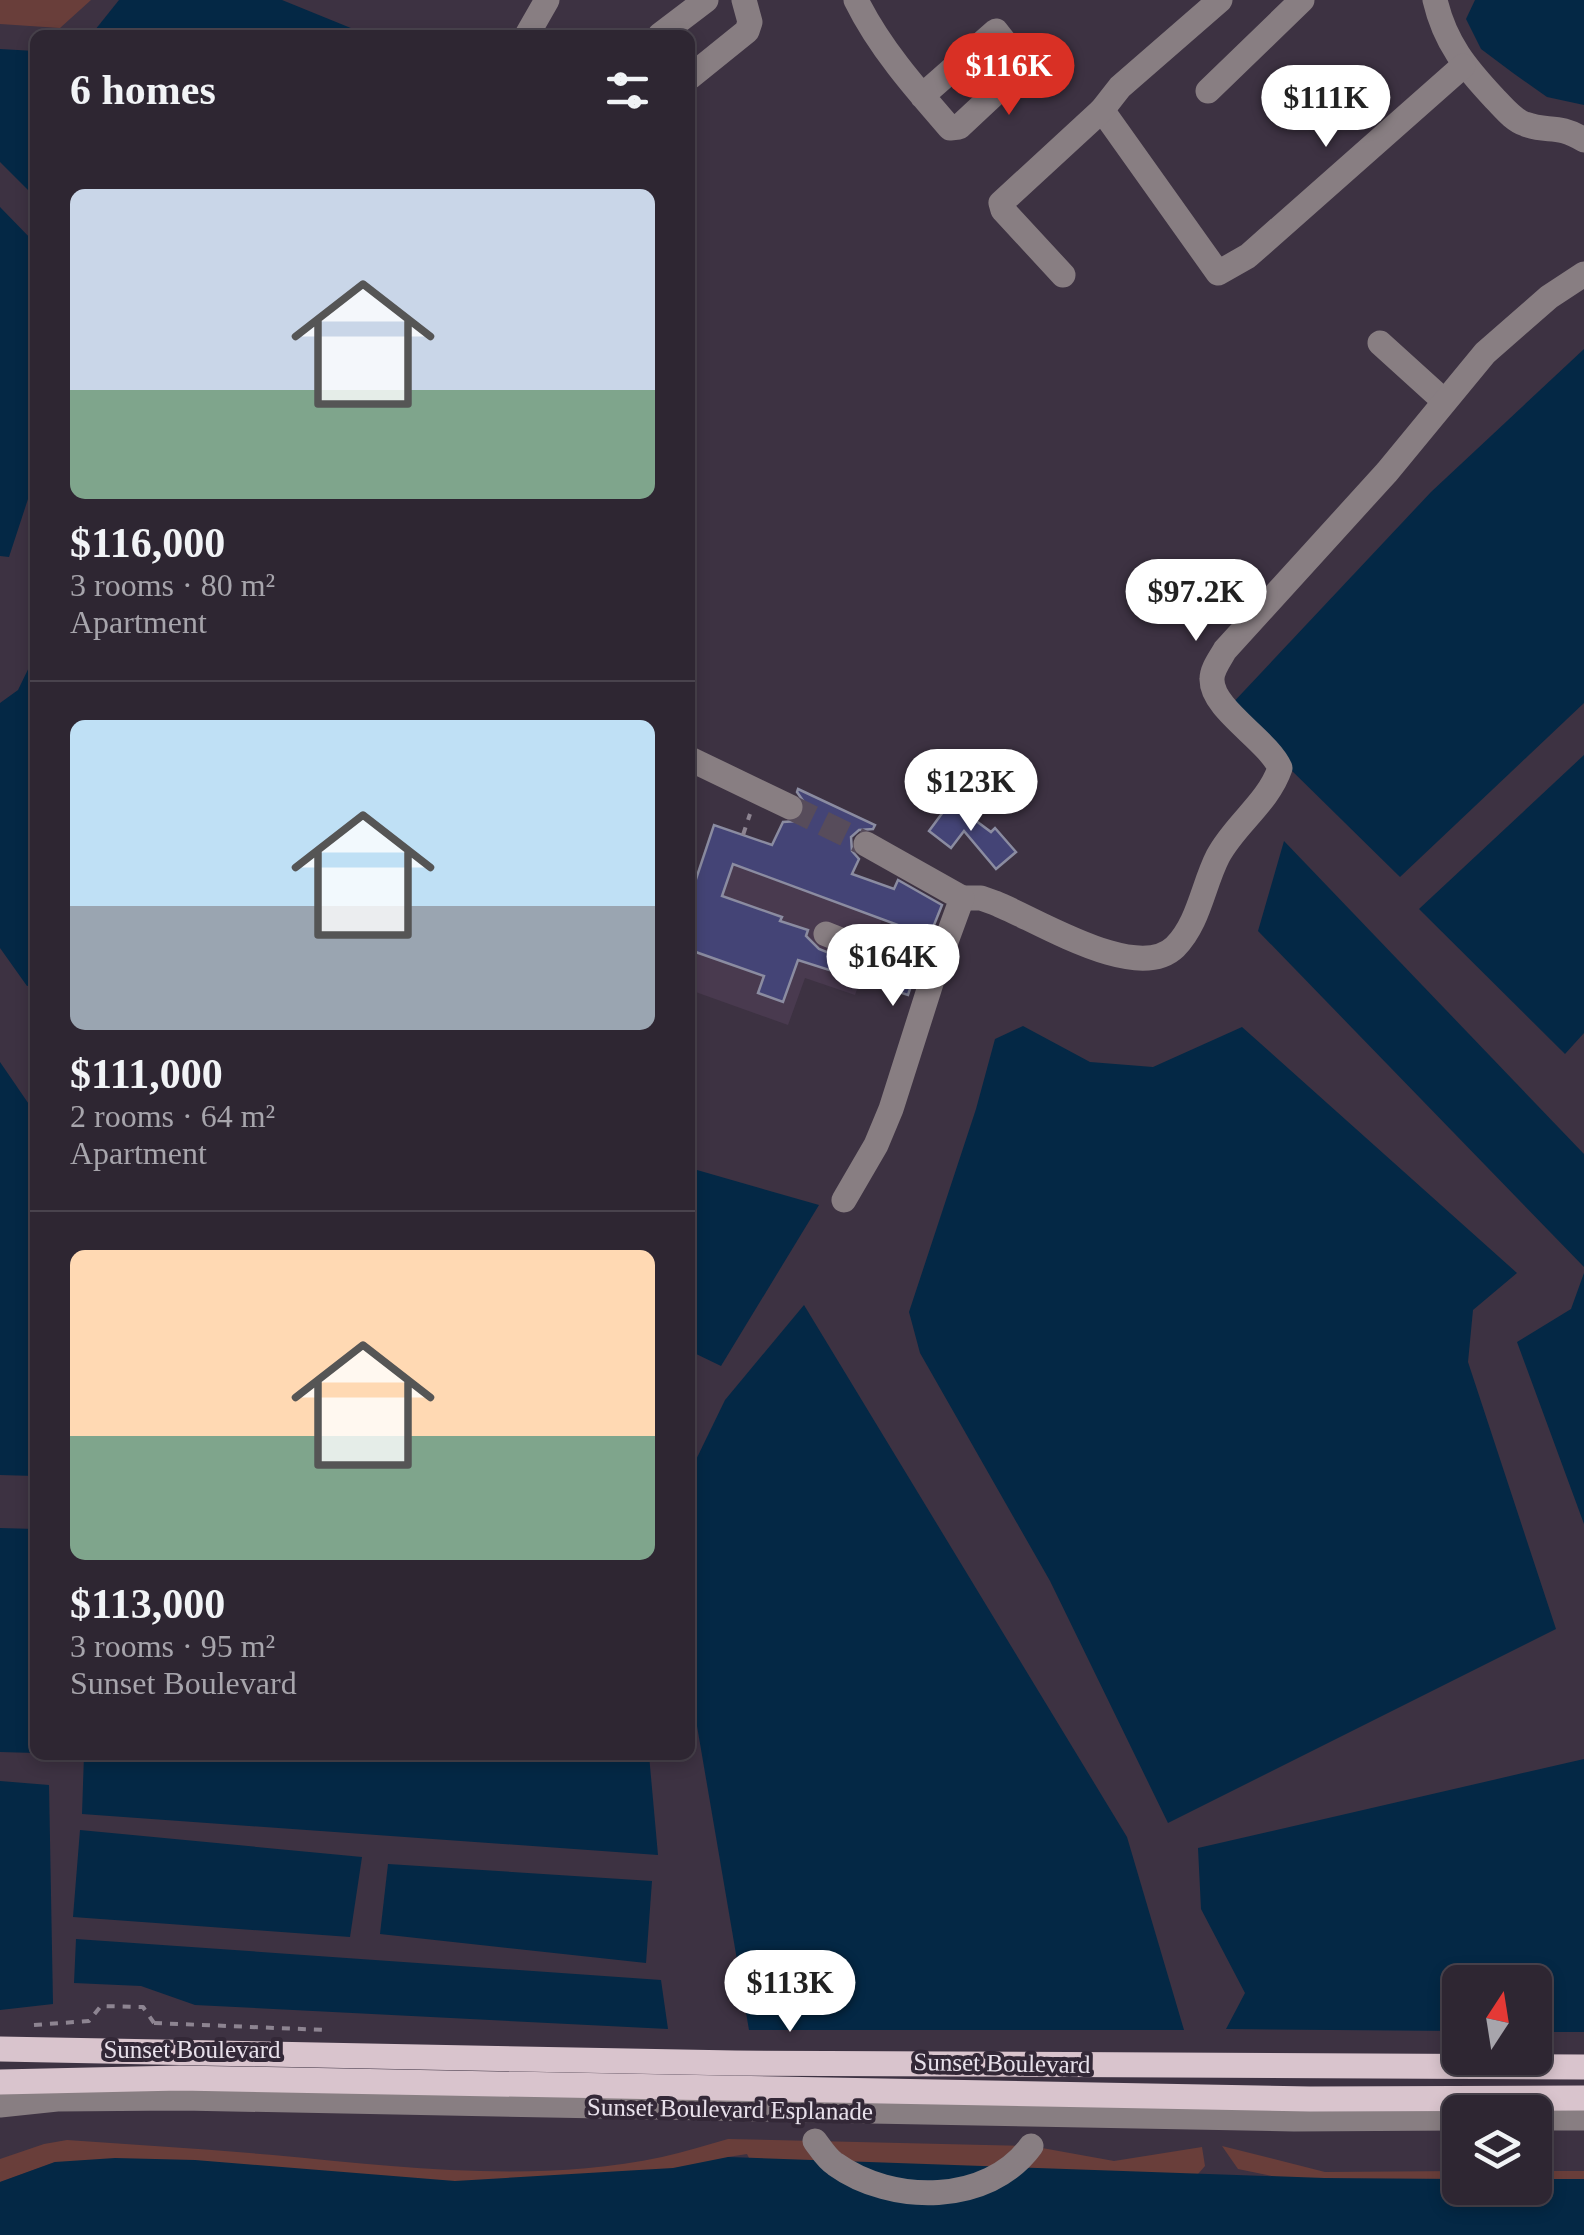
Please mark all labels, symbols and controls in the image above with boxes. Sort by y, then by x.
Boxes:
pin: $116K [939,33,1079,118]
text: $116K [965,47,1053,83]
icon: filters [600,63,655,118]
pin: $111K [1256,65,1396,150]
text: 6 homes [70,67,216,113]
text: $111K [1283,79,1369,115]
icon: home [273,254,453,434]
text: $116,000 [70,520,225,566]
pin: $97.2K [1115,559,1277,644]
text: 3 rooms · 80 m² [70,567,275,603]
text: $97.2K [1148,573,1244,609]
text: Apartment [70,604,207,640]
pin: $123K [901,749,1041,834]
text: $123K [927,763,1015,799]
icon: home [273,785,453,965]
pin: $164K [823,924,963,1009]
text: $164K [849,938,937,974]
text: $111,000 [70,1051,223,1097]
text: 2 rooms · 64 m² [70,1098,275,1134]
text: Apartment [70,1135,207,1171]
icon: home [273,1315,453,1495]
text: $113,000 [70,1581,225,1627]
text: 3 rooms · 95 m² [70,1628,275,1664]
text: Sunset Boulevard [70,1665,297,1701]
pin: $113K [720,1950,860,2035]
text: $113K [746,1964,834,2000]
north arrow [1442,1965,1552,2075]
map controls [1442,1965,1552,2205]
street label: Sunset Boulevard [103,2036,281,2063]
street label: Sunset Boulevard [913,2048,1091,2078]
street label: Sunset Boulevard Esplanade [587,2093,873,2125]
button: layers [1442,2095,1552,2205]

